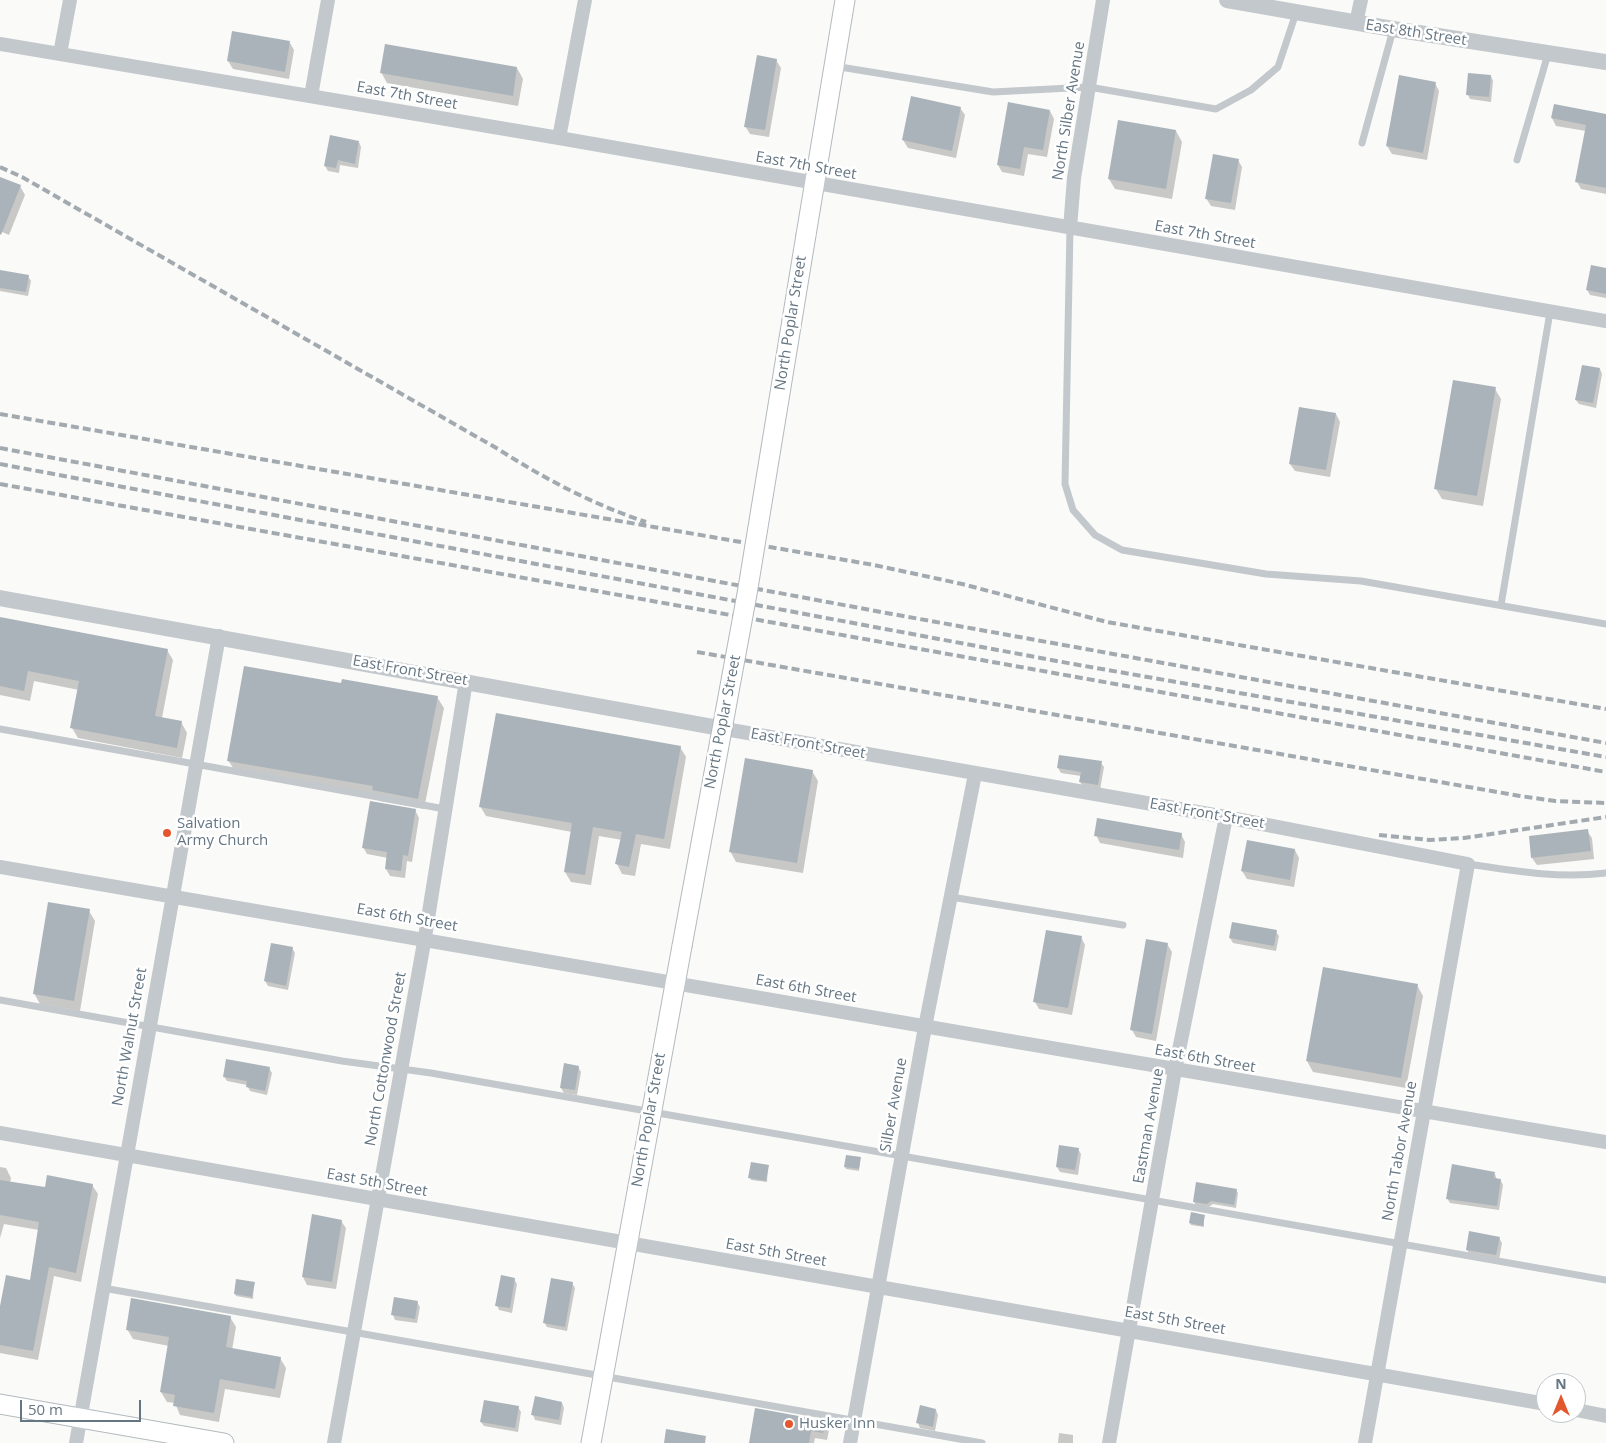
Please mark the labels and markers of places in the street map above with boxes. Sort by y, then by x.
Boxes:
place label: Salvation Army Church [177,815,268,850]
marker: Salvation Army Church [161,827,173,839]
place label: Husker Inn [799,1415,875,1433]
marker: Husker Inn [783,1418,795,1430]

